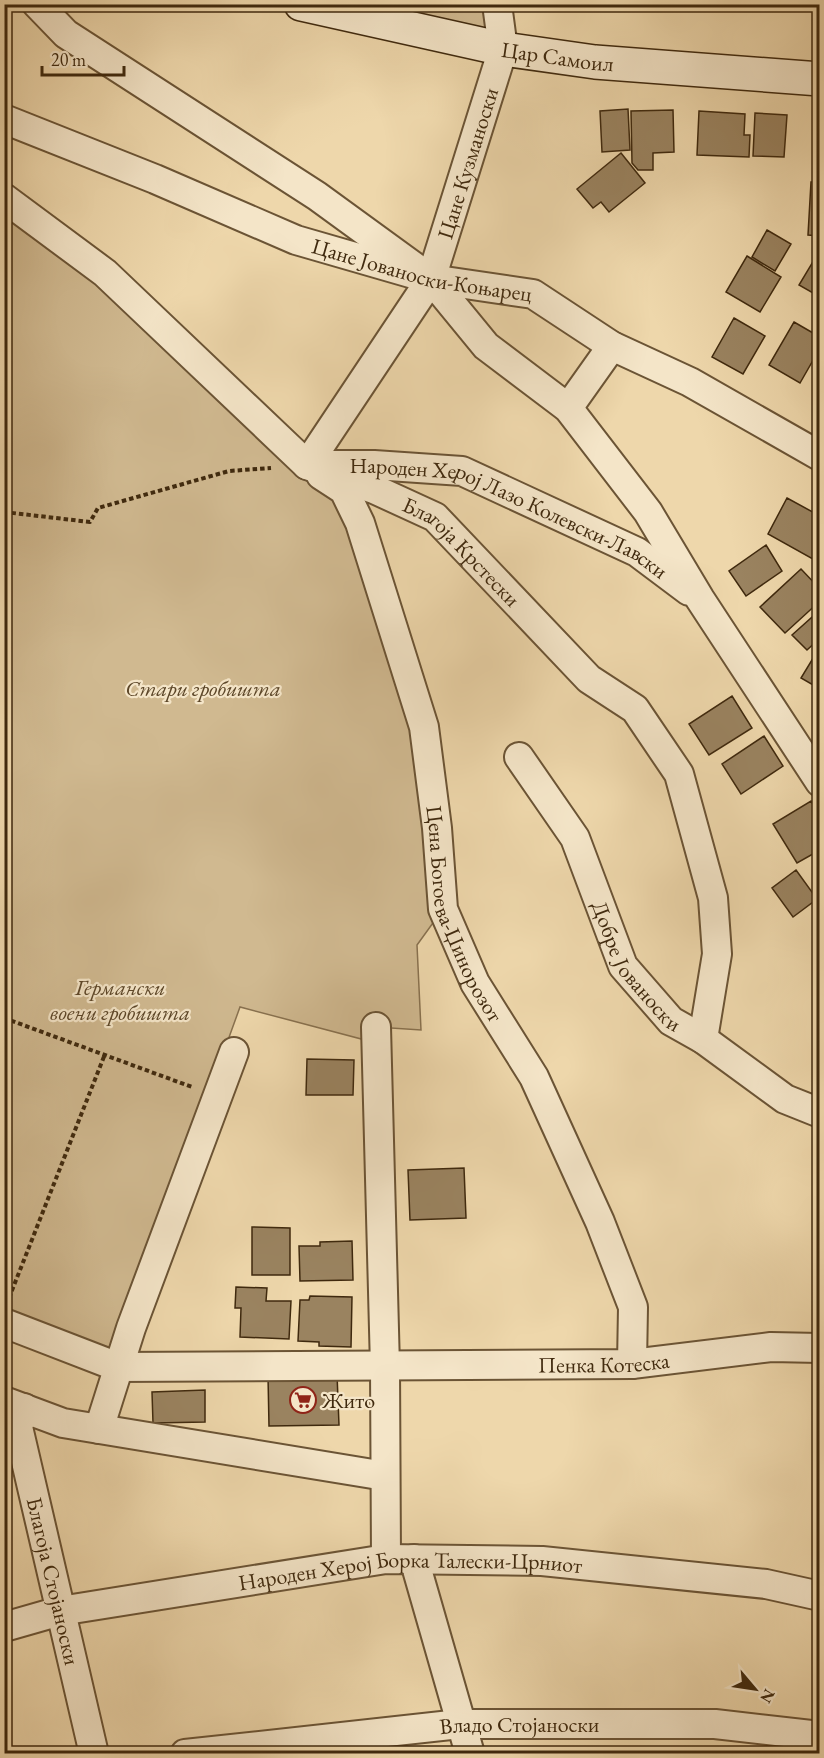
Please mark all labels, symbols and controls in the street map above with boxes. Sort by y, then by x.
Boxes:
street label: Цар Самоил [499,35,615,78]
scale bar [42,39,124,77]
text: 20 m [51,48,86,71]
street label: Цане Кузманоски [430,83,505,243]
street label: Цане Јованоски-Коњарец [309,231,534,309]
street label: Народен Херој Лазо Колевски-Лавски [350,451,674,585]
street label: Благоја Крстески [398,490,527,613]
park label: Стари гробишта [125,674,281,703]
street label: Цена Богоева-Џинорозот [419,804,510,1027]
street label: Добре Јованоски [585,897,686,1039]
park label: Германски воени гробишта [50,973,190,1027]
street label: Пенка Котеска [538,1346,671,1380]
supermarket icon: Жито [288,1385,318,1415]
place label: Жито [321,1386,375,1415]
street label: Благоја Стојаноски [20,1494,87,1668]
street label: Народен Херој Борка Талески-Црниот [236,1545,584,1597]
north arrow [725,1659,785,1719]
text: N [755,1685,780,1707]
street label: Владо Стојаноски [438,1710,600,1741]

